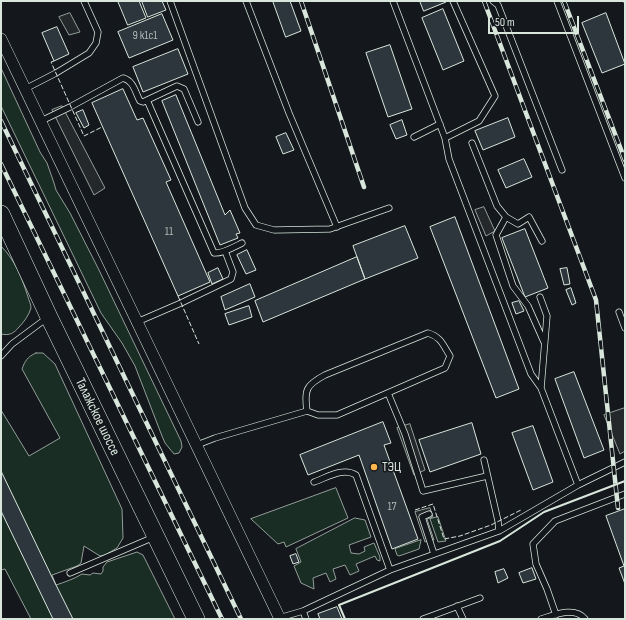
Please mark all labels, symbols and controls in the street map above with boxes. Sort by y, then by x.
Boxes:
scale bar [490,8,581,34]
text: 50 m [495,15,515,30]
house number: 9 к1с1 [133,29,157,43]
house number: 11 [165,225,173,239]
street label: Талажское шоссе [71,376,123,458]
place label: ТЭЦ [382,459,401,475]
marker: ТЭЦ [369,462,379,472]
house number: 17 [388,500,396,514]

